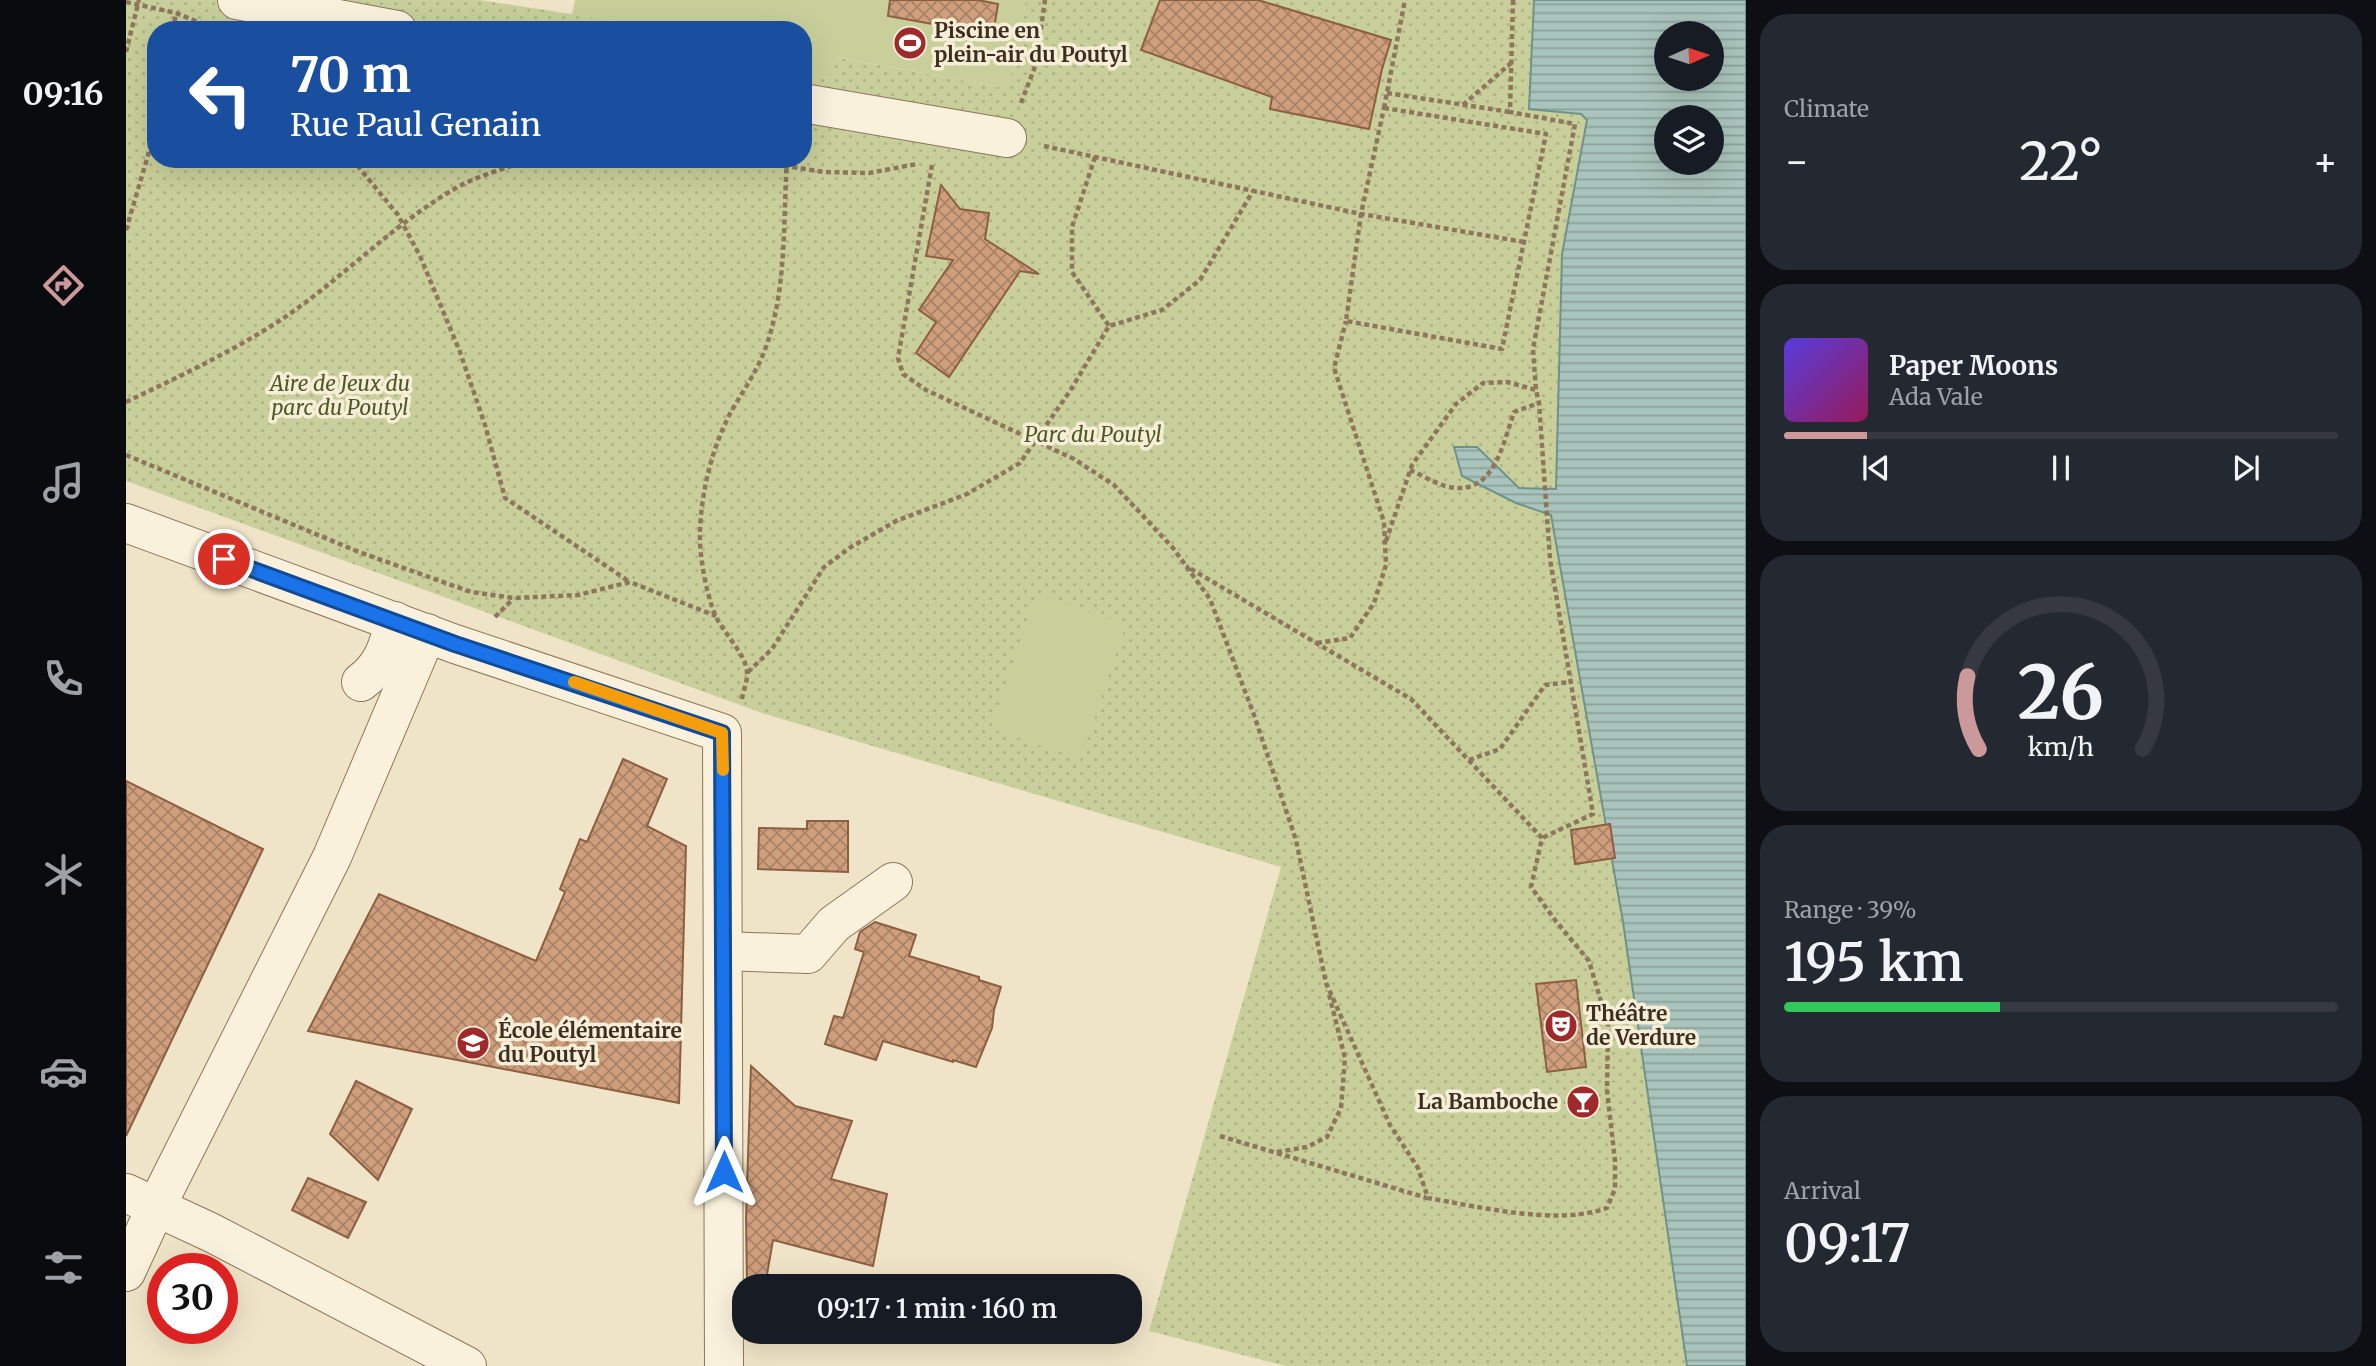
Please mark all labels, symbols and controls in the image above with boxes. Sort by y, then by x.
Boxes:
place label: Piscine en plein-air du Poutyl [934,17,1128,68]
north arrow [1654,21,1724,91]
map controls [1654,21,1724,175]
sports icon: Piscine en plein-air du Poutyl [891,24,929,62]
text: 70 m [290,44,411,105]
icon: left [175,49,266,140]
text: 09:16 [23,74,103,114]
text: Climate [1784,94,1869,123]
text: Rue Paul Genain [290,105,541,145]
button: layers [1654,105,1724,175]
text: 22° [2019,129,2103,194]
text: − [1784,138,1809,185]
text: + [2313,138,2338,185]
icon: directions [39,261,88,310]
text: Paper Moons [1889,349,2058,382]
park label: Aire de Jeux du parc du Poutyl [268,370,410,421]
text: Ada Vale [1889,382,1983,411]
park label: Parc du Poutyl [1024,421,1162,448]
icon: previous [1857,449,1895,487]
icon: pause [2042,449,2080,487]
icon: next [2227,449,2265,487]
icon: music [39,458,88,507]
pin [194,529,254,589]
icon: arrive [205,540,243,578]
text: 26 [2018,647,2104,739]
icon: phone [39,654,88,703]
text: km/h [2028,731,2094,763]
icon: climate [39,850,88,899]
text: Range · 39% [1784,895,1917,924]
text: 195 km [1784,930,1964,995]
place label: Théâtre de Verdure [1586,1000,1696,1051]
theatre icon: Théâtre de Verdure [1542,1007,1580,1045]
place label: École élémentaire du Poutyl [498,1016,682,1068]
school or university icon: École élémentaire du Poutyl [454,1024,492,1062]
icon: car [39,1047,88,1096]
bar icon: La Bamboche [1564,1083,1602,1121]
place label: La Bamboche [1417,1088,1558,1115]
position arrow [687,1135,761,1209]
text: Arrival [1784,1176,1861,1205]
text: 09:17 [1784,1211,1911,1276]
icon: filters [39,1243,88,1292]
speed limit sign: 30 [147,1253,238,1344]
text: 09:17 · 1 min · 160 m [817,1292,1057,1325]

